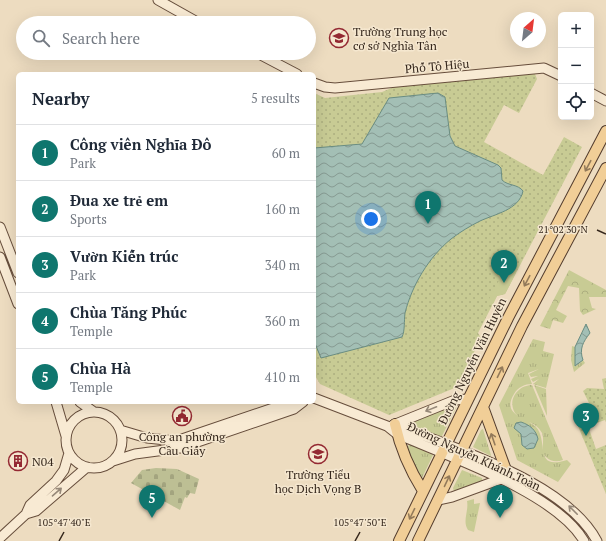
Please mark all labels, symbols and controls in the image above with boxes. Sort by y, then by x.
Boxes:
north arrow [510,12,546,48]
map controls [558,12,594,120]
button: + [558,12,594,48]
search box [16,16,316,60]
place label: Trường Trung học cơ sở Nghĩa Tân [353,24,448,53]
icon: search [30,27,52,49]
school or university icon: Trường Trung học cơ sở Nghĩa Tân [328,27,350,49]
text: Search here [62,28,140,48]
button: − [558,48,594,84]
street label: Phố Tô Hiệu [404,56,470,76]
button: locate [558,84,594,120]
text: Nearby [32,87,90,110]
text: 5 results [251,89,300,107]
text: Công viên Nghĩa Đô [70,134,211,154]
text: 1 [41,144,49,162]
text: 60 m [272,144,300,162]
text: Park [70,154,96,172]
one-way arrow [584,159,591,171]
text: Đua xe trẻ em [70,190,168,210]
pin: 1 [415,191,441,224]
text: 2 [41,200,49,218]
text: 160 m [265,200,300,218]
your location [361,209,381,229]
text: Sports [70,210,107,228]
text: 21°02'30"N [538,223,588,236]
text: Vườn Kiến trúc [70,246,178,266]
pin: 2 [491,250,517,283]
text: 3 [41,256,49,274]
text: 340 m [265,256,300,274]
text: Park [70,266,96,284]
one-way arrow [523,275,531,287]
street label: Đường Nguyễn Văn Huyên [435,295,509,427]
text: Chùa Tăng Phúc [70,302,187,322]
text: 4 [41,312,49,330]
text: 360 m [265,312,300,330]
text: Temple [70,322,113,340]
text: Chùa Hà [70,358,131,378]
one-way arrow [497,366,504,378]
text: 5 [41,368,49,386]
text: 410 m [265,368,300,386]
text: Temple [70,378,113,396]
pin: 3 [573,403,599,436]
public building icon: Công an phường Cầu Giấy [171,405,193,427]
one-way arrow [426,406,438,414]
street label: Đường Nguyễn Khánh Toàn [405,418,543,494]
place label: Công an phường Cầu Giấy [139,429,226,458]
one-way arrow [489,433,497,445]
school or university icon: Trường Tiểu học Dịch Vọng B [307,443,329,465]
building icon: N04 [7,450,29,472]
place label: N04 [32,454,54,469]
place label: Trường Tiểu học Dịch Vọng B [275,467,361,496]
one-way arrow [444,475,451,487]
pin: 5 [139,485,165,518]
pin: 4 [487,485,513,518]
one-way arrow [52,487,62,497]
one-way arrow [568,505,578,515]
one-way arrow [408,507,415,519]
text: 105°47'40"E [37,516,91,529]
text: 105°47'50"E [333,516,387,529]

